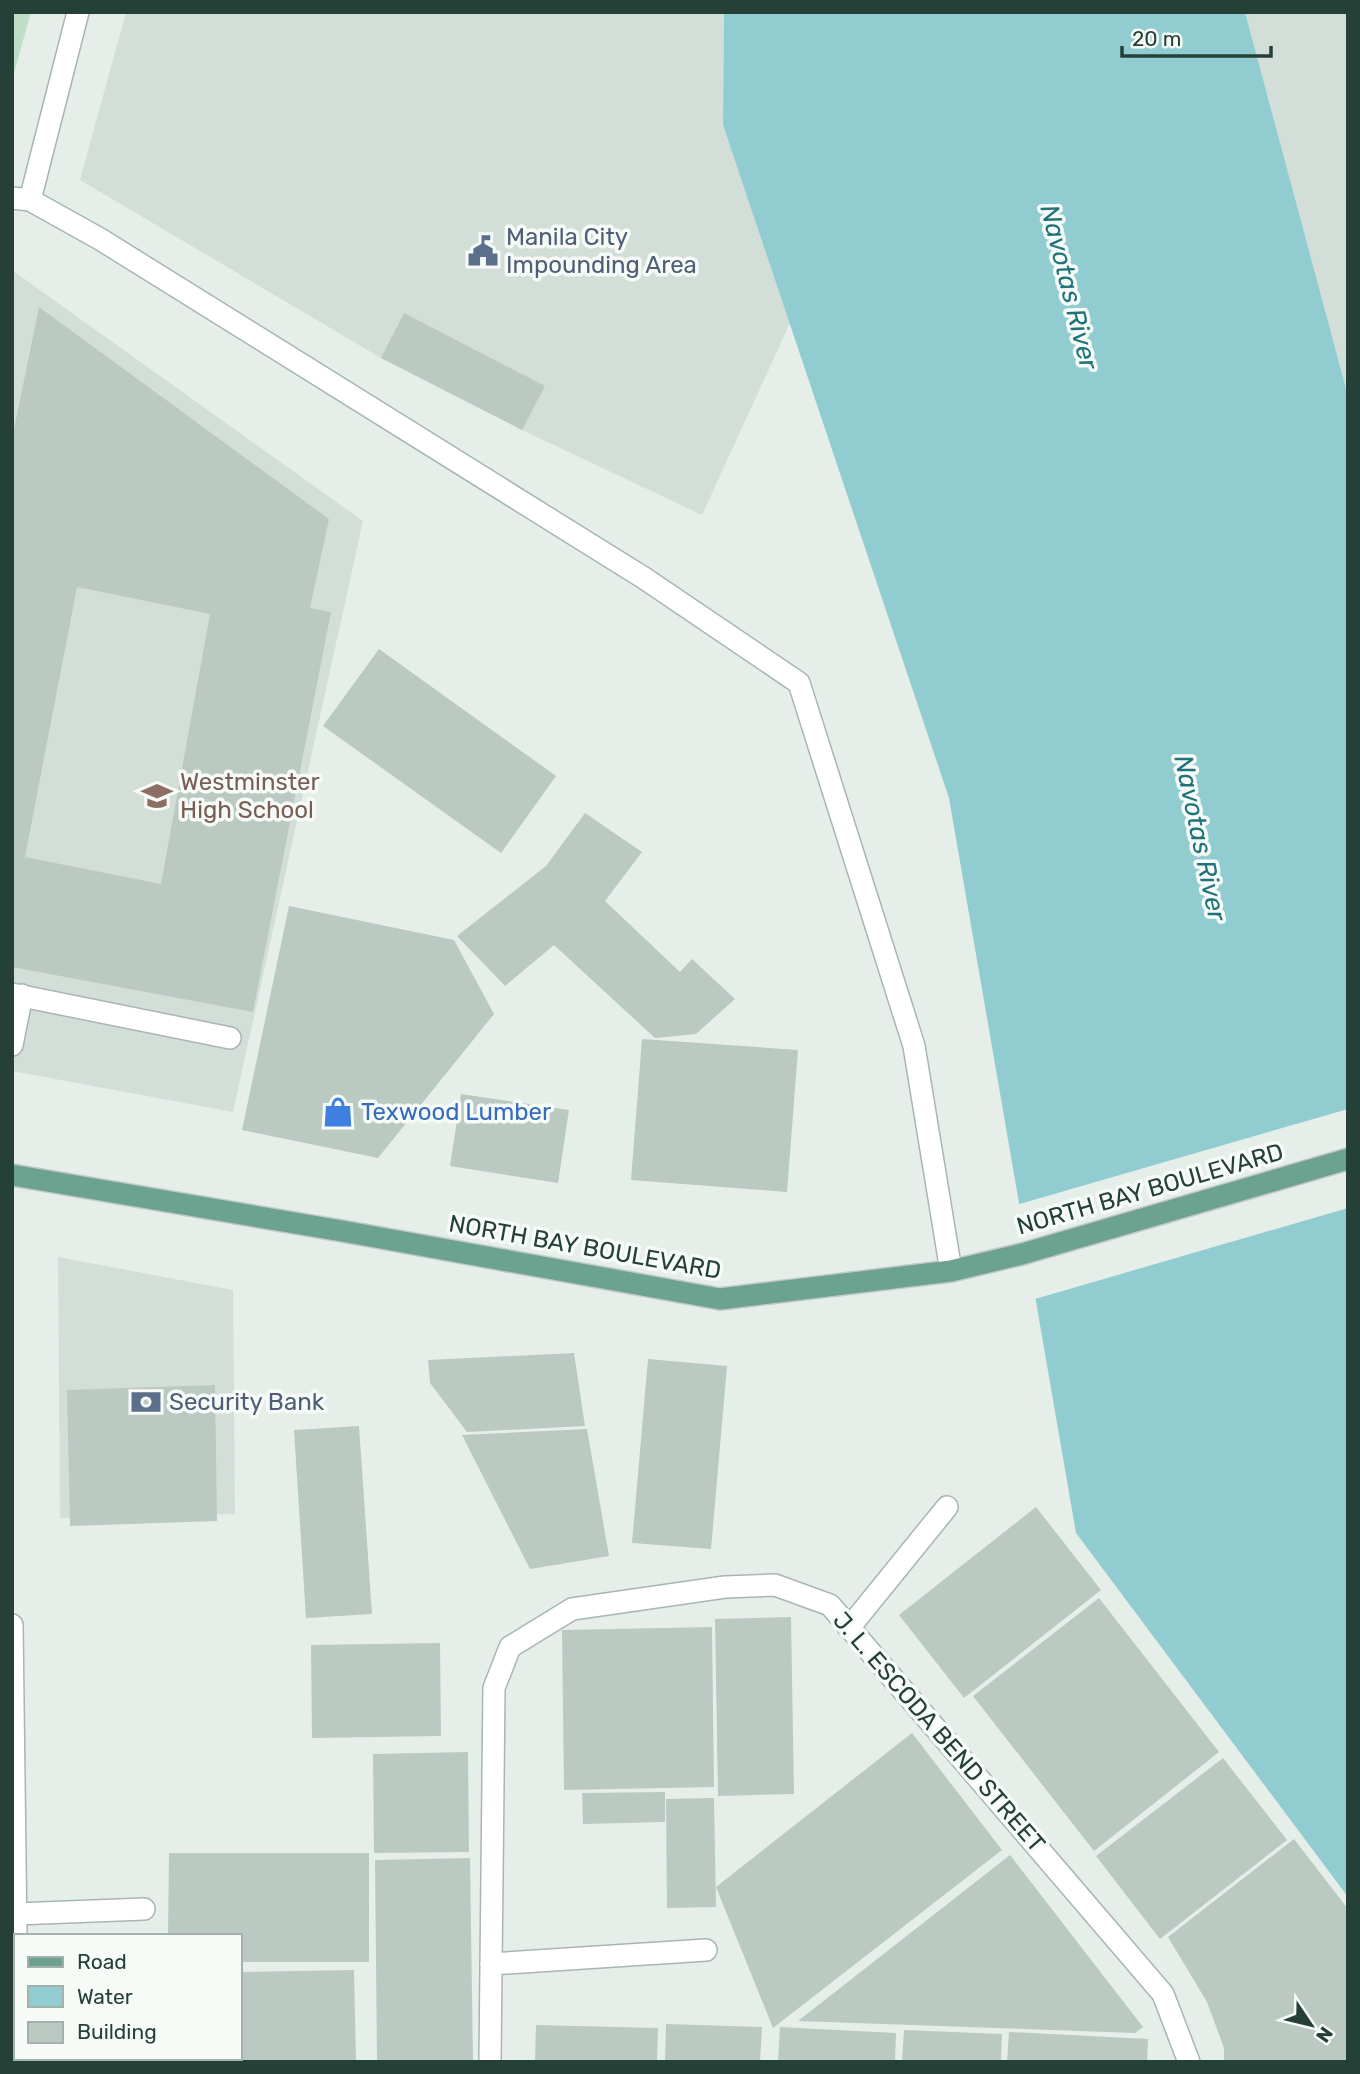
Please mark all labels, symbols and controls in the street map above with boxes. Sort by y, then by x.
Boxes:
scale bar [1122,14,1271,58]
text: 20 m [1132,26,1181,51]
water label: Navotas River [1034,201,1105,374]
place label: Manila City Impounding Area [506,223,697,279]
public building icon: Manila City Impounding Area [466,234,500,268]
water label: Navotas River [1167,752,1233,925]
place label: Westminster High School [180,768,320,824]
school or university icon: Westminster High School [140,779,174,813]
shop icon: Texwood Lumber [321,1095,355,1129]
place label: Texwood Lumber [361,1098,551,1126]
street label: NORTH BAY BOULEVARD [1013,1137,1287,1241]
street label: NORTH BAY BOULEVARD [447,1209,723,1285]
bank icon: Security Bank [129,1385,163,1419]
place label: Security Bank [169,1388,325,1416]
street label: J. L. ESCODA BEND STREET [827,1606,1051,1858]
legend [14,1934,242,2060]
text: Road [77,1949,127,1974]
text: Water [77,1984,133,2009]
north arrow [1276,1990,1346,2060]
text: Building [77,2019,157,2044]
text: N [1311,2022,1338,2047]

